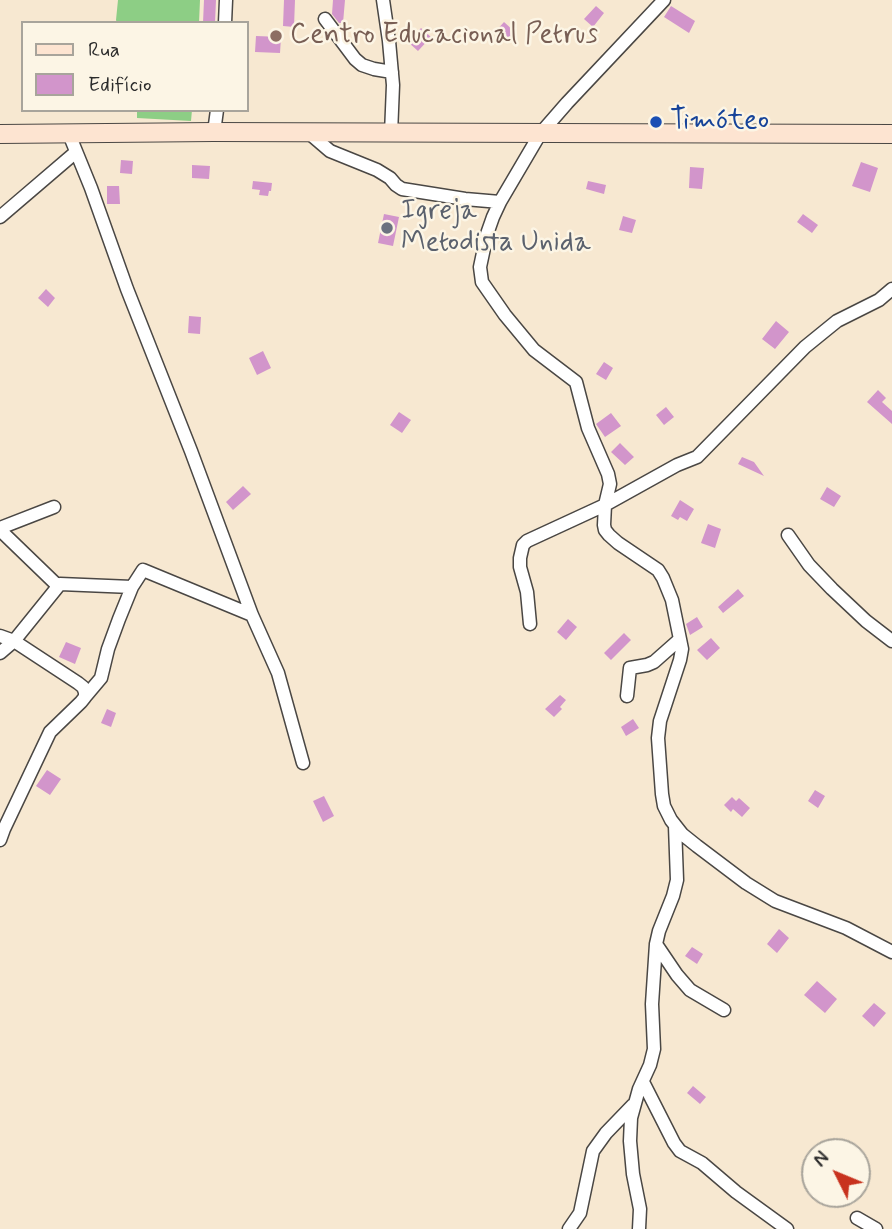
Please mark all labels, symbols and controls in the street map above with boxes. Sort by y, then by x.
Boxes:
place label: Centro Educacional Petrus [290,19,598,53]
legend [21,21,248,112]
marker: Centro Educacional Petrus [268,28,284,44]
text: Rua [88,36,120,64]
text: Edifício [88,71,152,99]
place label: Timóteo [670,105,769,139]
marker: Timóteo [648,114,664,130]
place label: Igreja Metodista Unida [401,195,591,261]
marker: Igreja Metodista Unida [379,220,395,236]
north arrow [801,1138,871,1208]
text: N [808,1147,835,1173]

